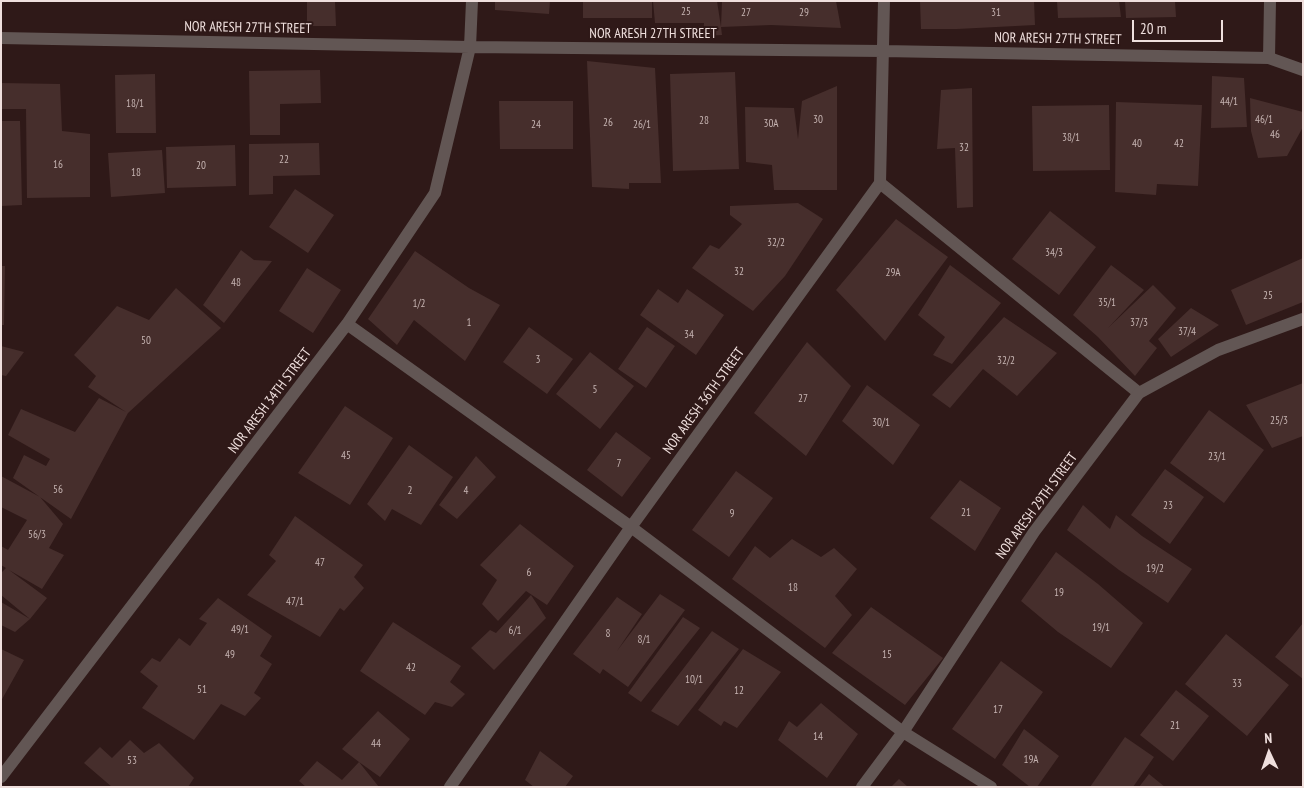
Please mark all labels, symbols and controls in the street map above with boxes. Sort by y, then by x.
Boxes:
house number: 25 [681,5,691,19]
house number: 27 [741,6,751,20]
house number: 29 [799,6,809,20]
house number: 31 [991,6,1001,20]
scale bar [1134,10,1225,42]
street label: NOR ARESH 27TH STREET [184,18,312,38]
text: 20 m [1140,19,1166,38]
street label: NOR ARESH 27TH STREET [589,26,717,42]
street label: NOR ARESH 27TH STREET [994,29,1122,49]
house number: 44/1 [1220,95,1238,109]
house number: 18/1 [126,97,144,111]
house number: 30 [813,113,823,127]
house number: 46/1 [1255,113,1273,127]
house number: 28 [699,114,709,128]
house number: 26 [603,116,613,130]
house number: 30A [763,117,779,131]
house number: 24 [531,118,541,132]
house number: 26/1 [633,118,651,132]
house number: 46 [1270,128,1280,142]
house number: 38/1 [1062,131,1080,145]
house number: 40 [1132,137,1142,151]
house number: 42 [1174,137,1184,151]
house number: 32 [959,141,969,155]
house number: 22 [279,153,289,167]
house number: 16 [53,158,63,172]
house number: 20 [196,159,206,173]
house number: 18 [131,166,141,180]
house number: 32/2 [767,236,785,250]
house number: 34/3 [1045,246,1063,260]
house number: 32 [734,265,744,279]
house number: 29A [885,266,901,280]
house number: 48 [231,276,241,290]
house number: 25 [1263,289,1273,303]
house number: 35/1 [1098,296,1116,310]
house number: 1/2 [412,297,426,311]
house number: 1 [467,316,471,330]
house number: 37/3 [1130,316,1148,330]
house number: 37/4 [1178,325,1196,339]
house number: 34 [684,328,694,342]
house number: 50 [141,334,151,348]
street label: NOR ARESH 34TH STREET [225,345,315,457]
street label: NOR ARESH 36TH STREET [660,345,748,457]
house number: 3 [536,353,540,367]
house number: 32/2 [997,354,1015,368]
house number: 5 [593,383,597,397]
house number: 27 [798,392,808,406]
house number: 25/3 [1270,414,1288,428]
house number: 30/1 [872,416,890,430]
house number: 45 [341,449,351,463]
street label: NOR ARESH 29TH STREET [993,450,1081,562]
house number: 23/1 [1208,450,1226,464]
house number: 7 [617,457,621,471]
house number: 56 [53,483,63,497]
house number: 2 [408,484,412,498]
house number: 4 [464,484,468,498]
house number: 23 [1163,499,1173,513]
house number: 21 [961,506,971,520]
house number: 9 [730,507,734,521]
house number: 56/3 [28,528,46,542]
house number: 47 [315,556,325,570]
house number: 19/2 [1146,562,1164,576]
house number: 6 [527,566,531,580]
house number: 18 [788,581,798,595]
house number: 19 [1054,586,1064,600]
house number: 47/1 [286,595,304,609]
house number: 19/1 [1092,621,1110,635]
house number: 49/1 [231,623,249,637]
house number: 6/1 [508,624,522,638]
house number: 8 [606,627,610,641]
house number: 8/1 [637,633,651,647]
house number: 49 [225,648,235,662]
house number: 15 [882,648,892,662]
house number: 42 [406,661,416,675]
house number: 10/1 [685,673,703,687]
house number: 33 [1232,677,1242,691]
house number: 51 [197,683,207,697]
house number: 12 [734,684,744,698]
house number: 17 [993,703,1003,717]
house number: 21 [1170,719,1180,733]
north arrow [1244,728,1294,778]
text: N [1264,729,1272,747]
house number: 14 [813,730,823,744]
house number: 44 [371,737,381,751]
house number: 19A [1023,753,1039,767]
house number: 53 [127,754,137,768]

